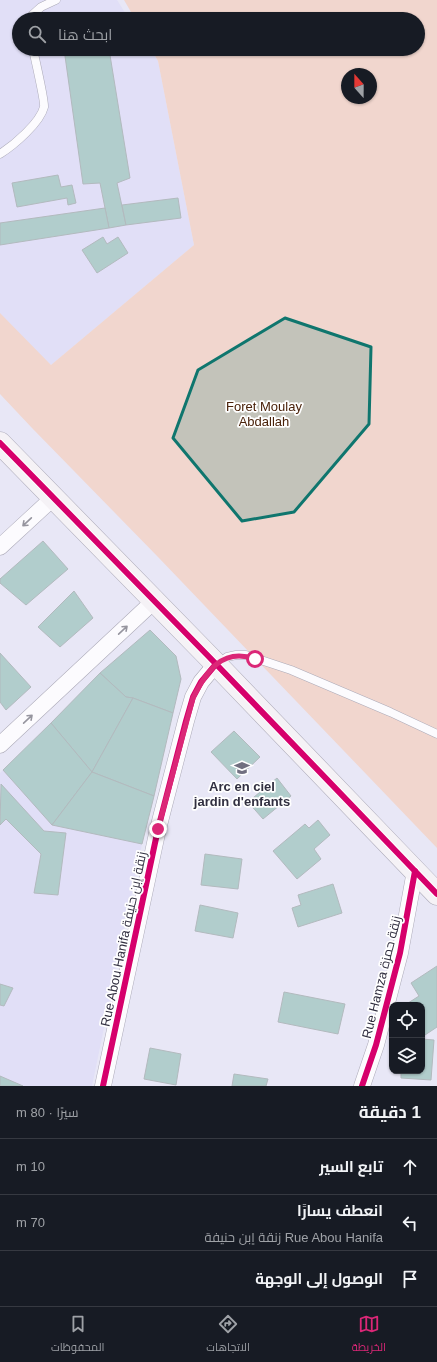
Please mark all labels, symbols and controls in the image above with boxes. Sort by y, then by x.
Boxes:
search box [12,12,425,56]
icon: search [26,23,48,45]
text: ابحث هنا [58,26,112,43]
north arrow [341,68,377,104]
park label: Foret Moulay Abdallah [226,399,302,429]
one-way arrow [22,518,32,527]
one-way arrow [118,625,129,634]
route start [246,650,264,668]
one-way arrow [23,714,34,723]
school or university icon: Arc en ciel jardin d'enfants [233,759,251,777]
place label: Arc en ciel jardin d'enfants [193,779,290,809]
route end [149,820,167,838]
street label: Rue Abou Hanifa زنقة اٍبن حنيفة [98,850,149,1028]
street label: Rue Hamza زنقة حمزة [359,914,404,1040]
map controls [389,1002,425,1074]
button: locate [389,1002,425,1038]
button: layers [389,1038,425,1074]
text: 1 دقيقة [359,1103,421,1122]
text: سيرًا · 80 m [16,1105,78,1120]
icon: ahead [399,1156,421,1178]
text: تابع السير [319,1158,383,1175]
text: 10 m [16,1159,45,1174]
text: انعطف يسارًا [297,1202,383,1219]
icon: left [399,1212,421,1234]
text: 70 m [16,1215,45,1230]
text: Rue Abou Hanifa زنقة اٍبن حنيفة [204,1230,383,1245]
icon: arrive [399,1268,421,1290]
text: الوصول إلى الوجهة [255,1270,383,1287]
tab: المحفوظات [51,1313,104,1357]
tab: الاتجاهات [206,1313,250,1357]
tab: الخريطة [352,1313,386,1357]

